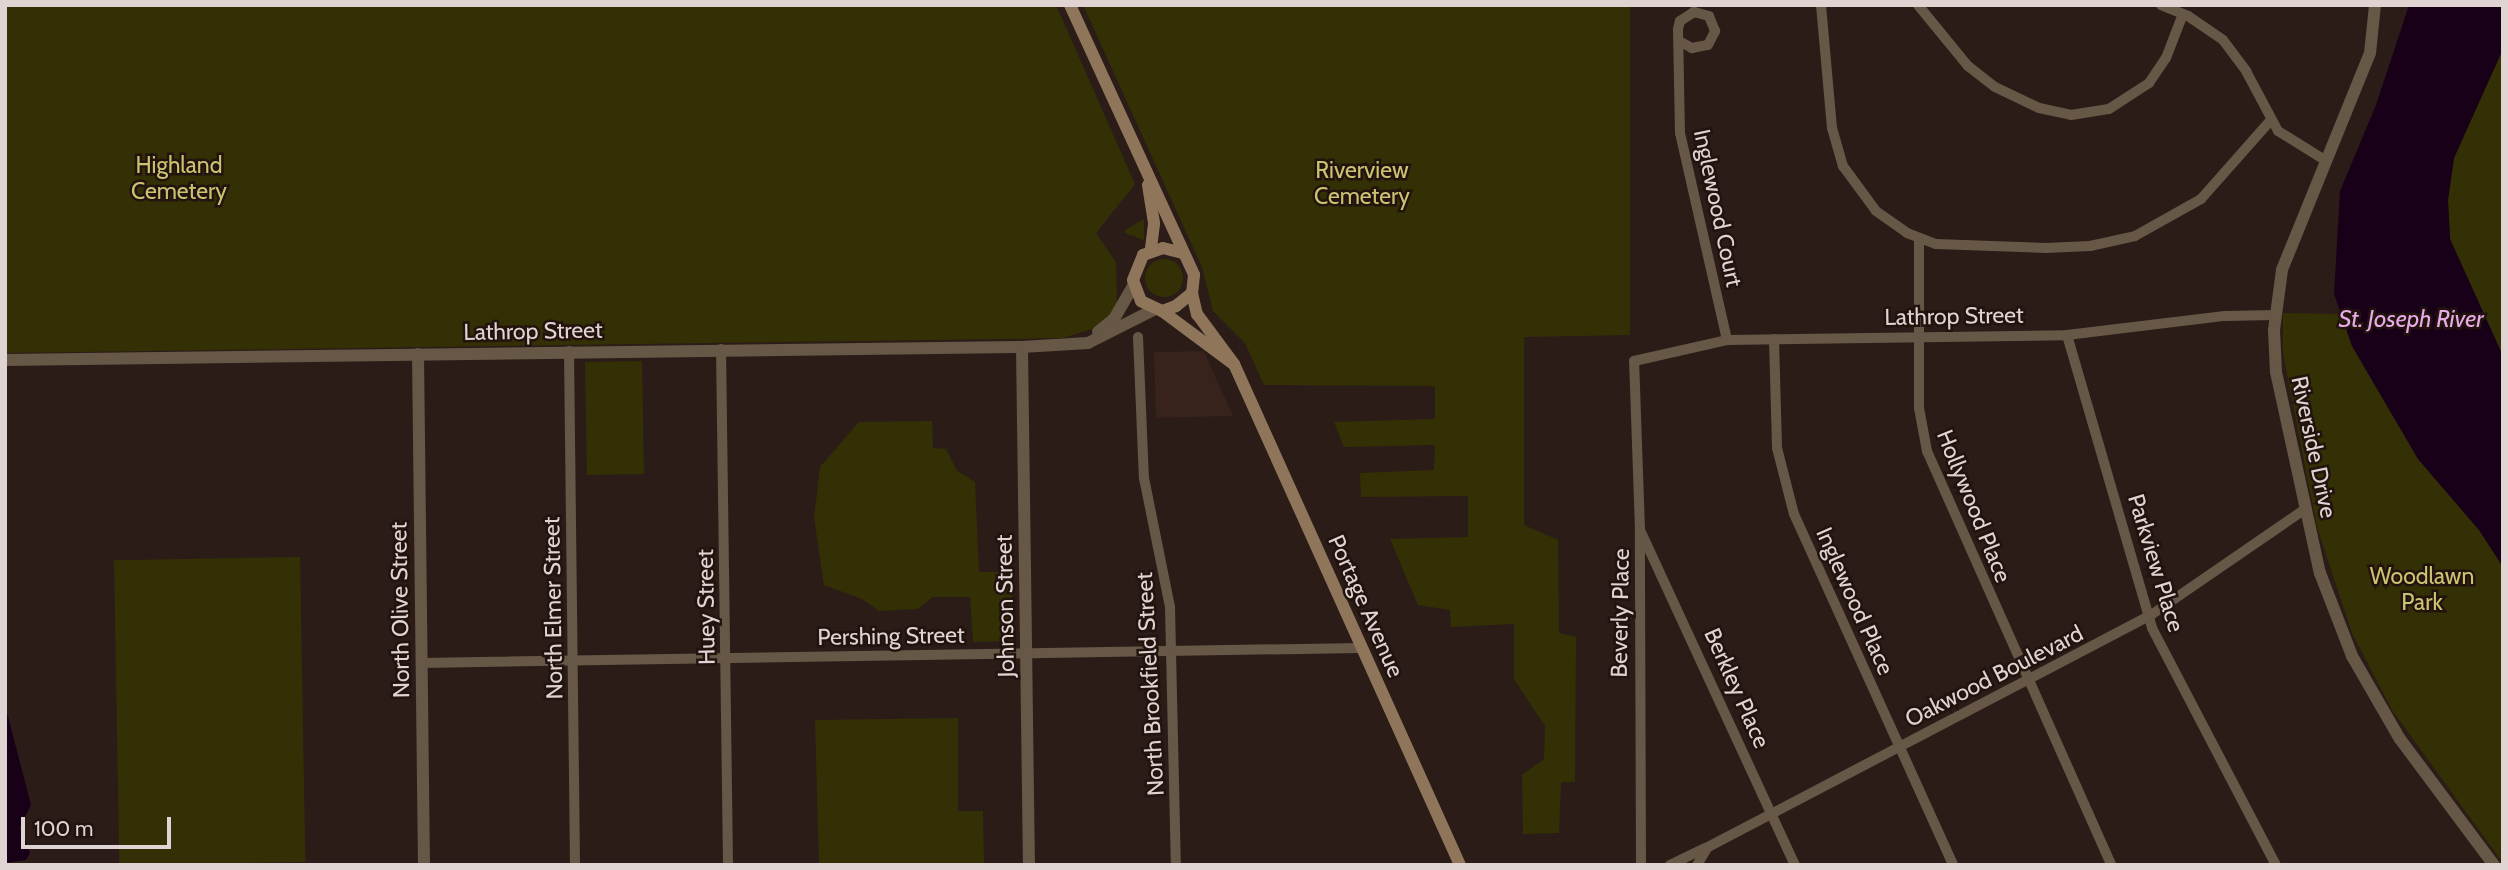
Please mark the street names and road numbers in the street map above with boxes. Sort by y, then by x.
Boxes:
street label: Inglewood Court [1688,127,1748,289]
street label: Lathrop Street [1884,301,2024,331]
street label: Lathrop Street [463,316,603,346]
street label: Riverside Drive [2285,373,2343,521]
street label: Hollywood Place [1931,426,2017,586]
street label: Parkview Place [2122,491,2190,635]
street label: North Elmer Street [538,516,568,700]
street label: North Olive Street [385,522,415,698]
street label: Inglewood Place [1810,523,1900,679]
street label: Portage Avenue [1322,531,1410,681]
street label: Johnson Street [990,534,1020,678]
street label: Beverly Place [1605,548,1635,678]
street label: Huey Street [691,549,721,665]
street label: North Brookfield Street [1130,571,1170,797]
street label: Oakwood Boulevard [1900,619,2088,733]
street label: Pershing Street [817,621,965,651]
street label: Berkley Place [1698,624,1776,752]

